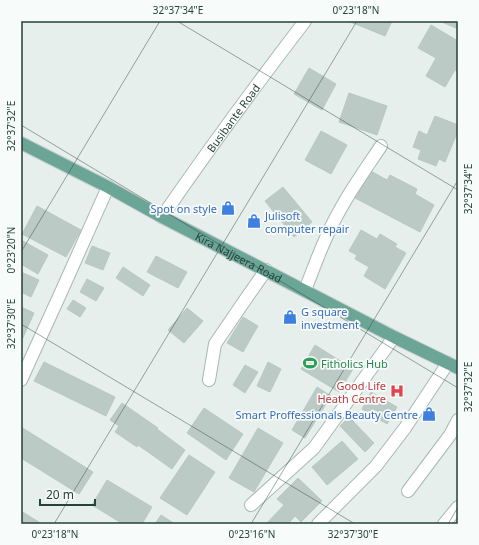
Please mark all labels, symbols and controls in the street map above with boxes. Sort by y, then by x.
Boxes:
text: 32°37'34"E [153,3,203,17]
text: 0°23'18"N [333,3,379,17]
street label: Busibante Road [203,80,263,155]
text: 32°37'32"E [4,101,18,151]
text: 32°37'34"E [461,164,475,214]
shop icon: Spot on style [220,200,236,216]
place label: Spot on style [151,201,217,216]
place label: Julisoft computer repair [264,208,350,236]
shop icon: Julisoft computer repair [246,213,262,229]
text: 0°23'20"N [4,227,18,273]
street label: Kira Najjeera Road [193,228,285,285]
text: 32°37'30"E [4,299,18,349]
place label: G square investment [301,304,359,332]
shop icon: G square investment [282,309,298,325]
sports icon: Fitholics Hub [302,355,318,371]
place label: Fitholics Hub [321,356,388,371]
text: 32°37'32"E [461,362,475,412]
place label: Good Life Heath Centre [317,378,386,406]
hospital icon: Good Life Heath Centre [389,383,405,399]
shop icon: Smart Proffessionals Beauty Centre [421,406,437,422]
place label: Smart Proffessionals Beauty Centre [236,407,418,422]
scale bar [40,481,95,507]
text: 20 m [46,486,74,503]
text: 0°23'18"N [32,527,78,541]
text: 0°23'16"N [229,527,275,541]
text: 32°37'30"E [328,527,378,541]

